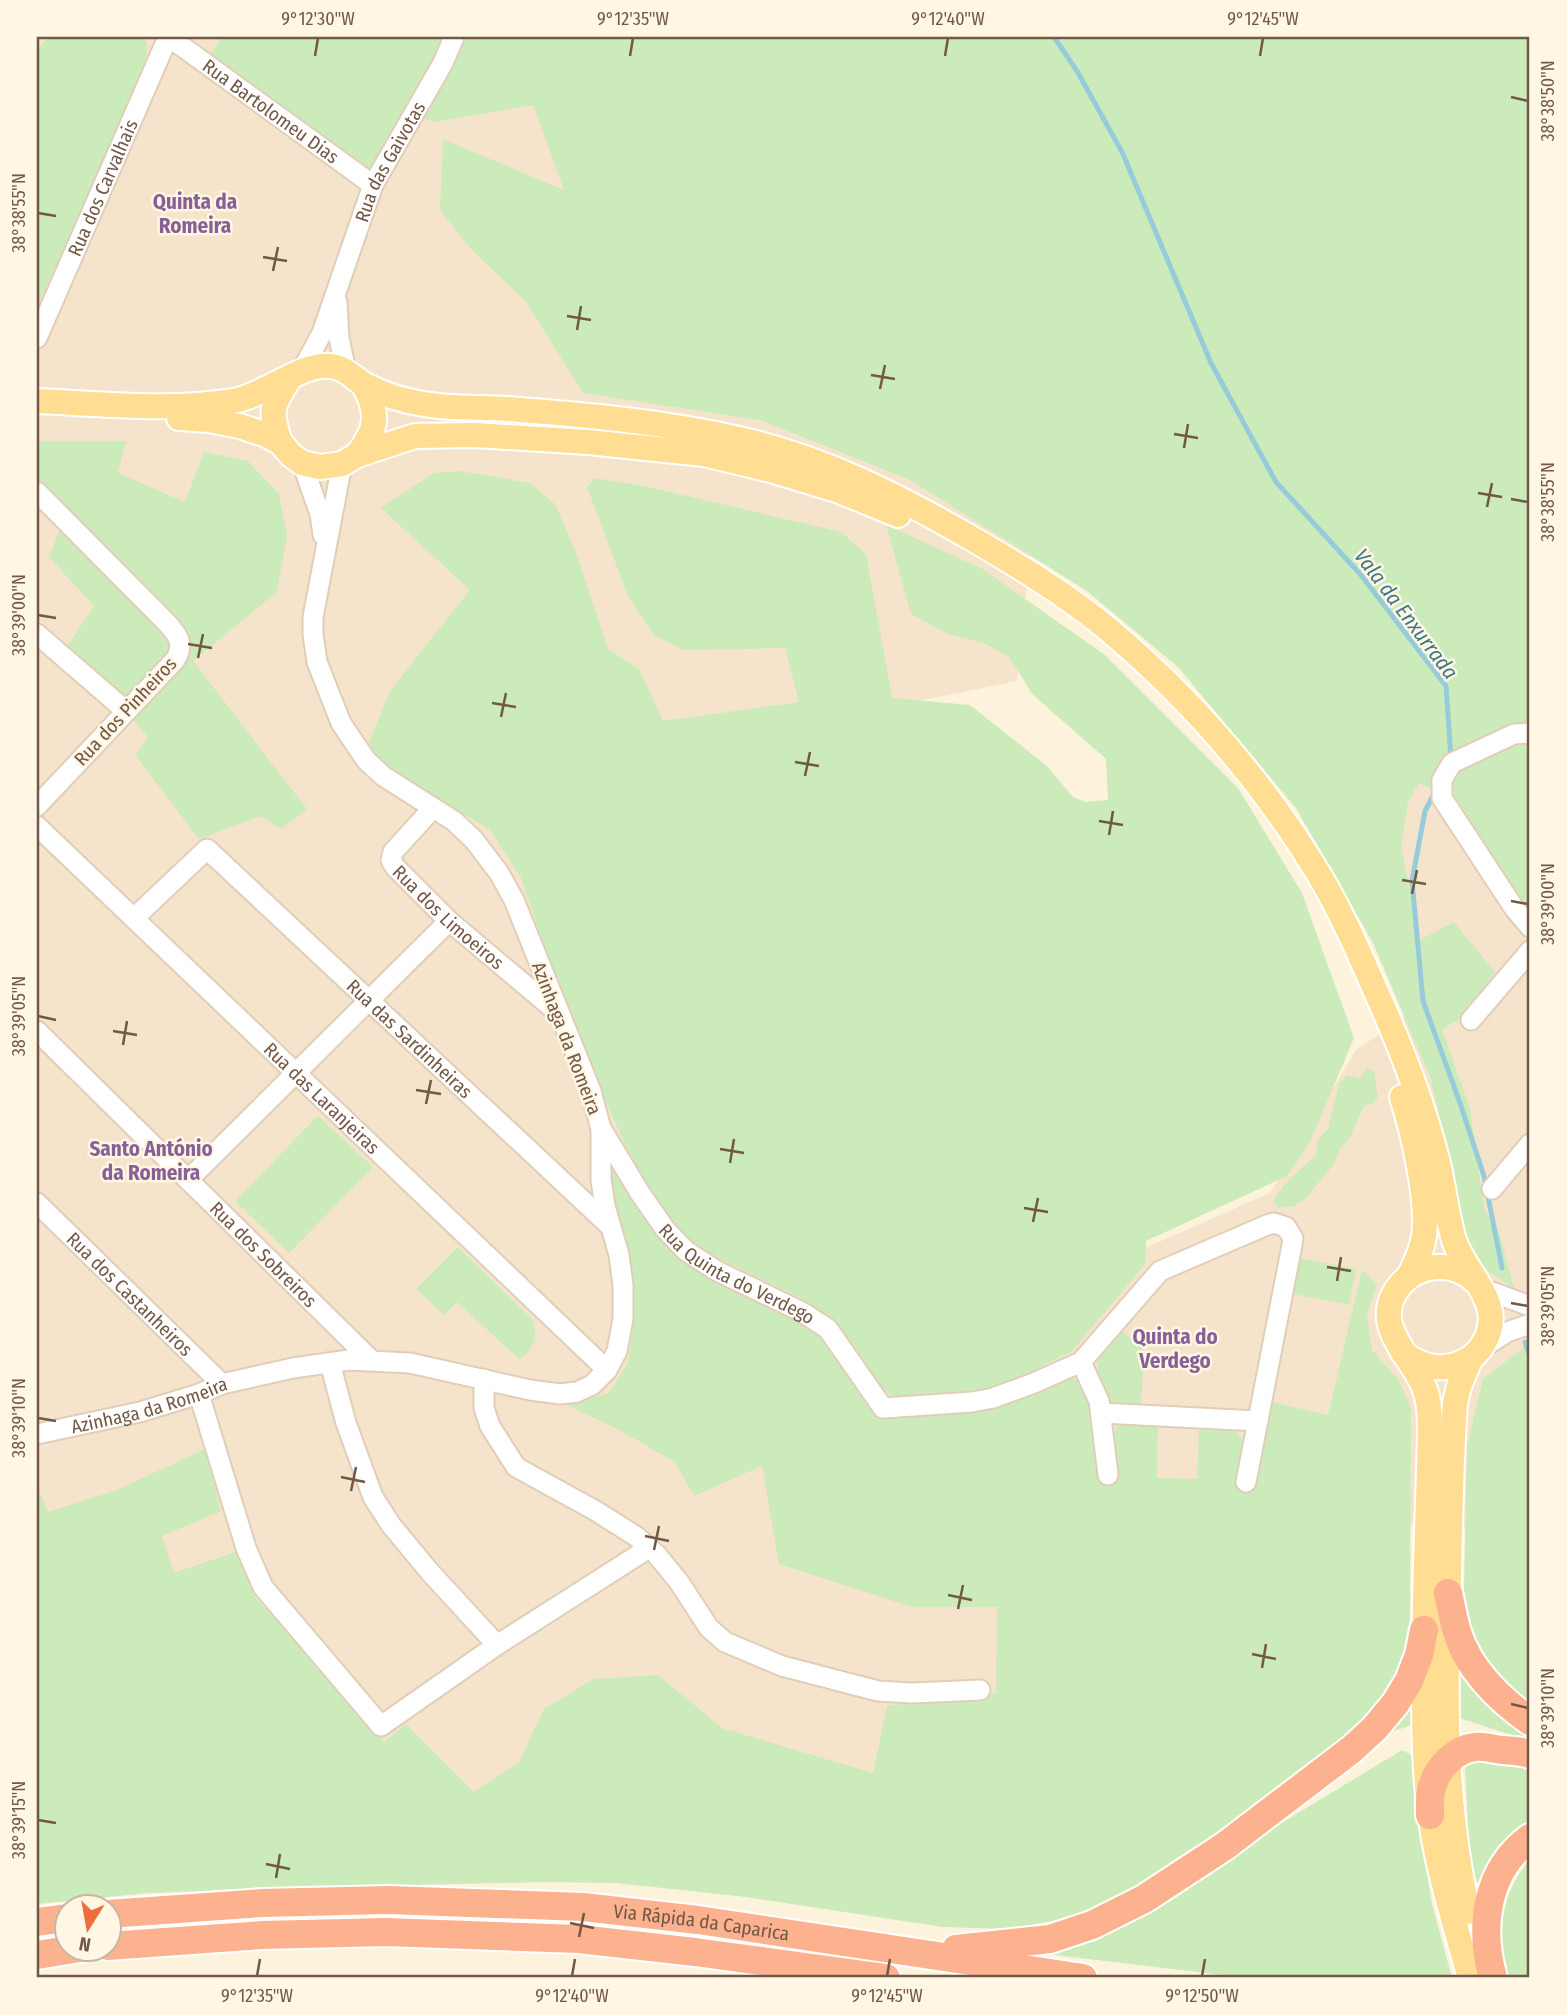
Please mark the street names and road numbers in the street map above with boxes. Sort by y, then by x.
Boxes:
street label: Rua Bartolomeu Dias [198,54,343,169]
street label: Rua das Gaivotas [350,97,430,225]
street label: Rua dos Carvalhais [63,116,143,260]
street label: Rua dos Pinheiros [69,652,182,770]
street label: Rua dos Limoeiros [388,860,508,974]
street label: Azinhaga da Romeira [527,958,606,1118]
street label: Rua das Sardinheiras [342,975,477,1103]
street label: Rua das Laranjeiras [259,1038,384,1159]
street label: Rua dos Sobreiros [205,1197,321,1312]
street label: Rua Quinta do Verdego [654,1219,819,1329]
street label: Rua dos Castanheiros [62,1227,197,1361]
street label: Azinhaga da Romeira [69,1372,229,1438]
street label: Via Rápida da Caparica [612,1900,791,1946]

